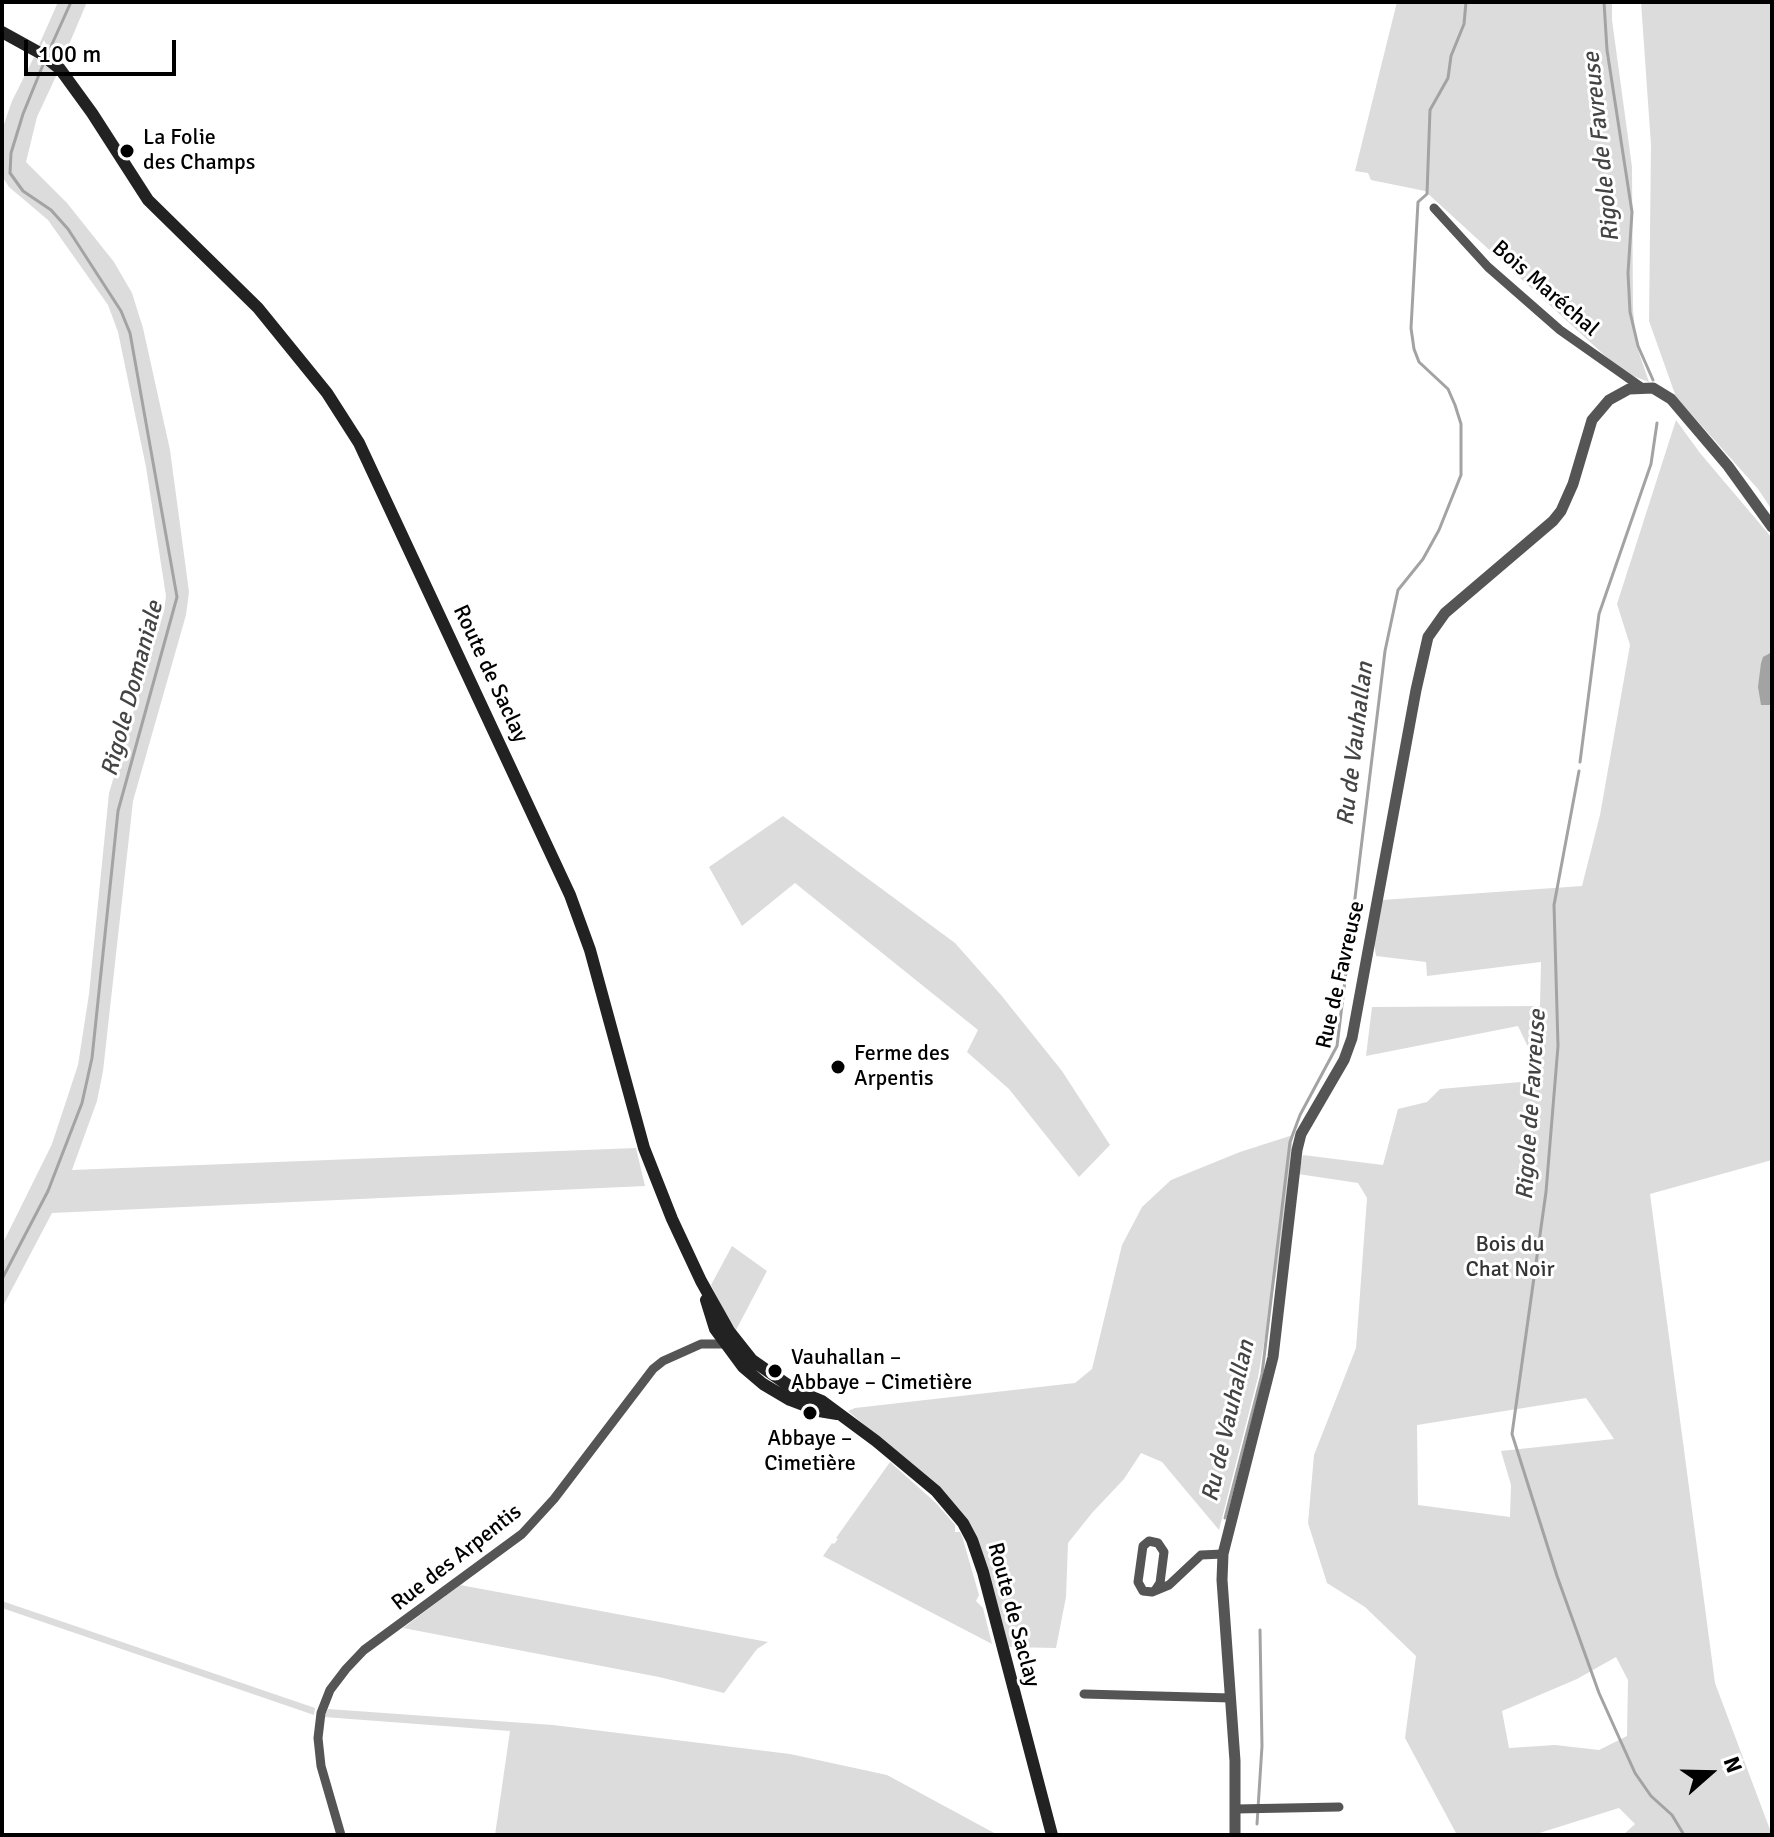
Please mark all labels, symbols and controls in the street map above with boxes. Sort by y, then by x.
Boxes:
scale bar [28,24,180,74]
text: 100 m [38,39,101,69]
water label: Rigole de Favreuse [1578,51,1626,243]
place label: La Folie des Champs [143,125,255,176]
marker: La Folie des Champs [118,142,136,160]
street label: Bois Maréchal [1486,235,1604,343]
water label: Rigole Domaniale [96,598,170,780]
street label: Route de Saclay [447,601,533,747]
water label: Ru de Vauhallan [1332,660,1380,828]
street label: Rue de Favreuse [1311,898,1371,1052]
water label: Rigole de Favreuse [1511,1009,1553,1201]
place label: Ferme des Arpentis [854,1041,950,1092]
marker: Ferme des Arpentis [829,1058,847,1076]
park label: Bois du Chat Noir [1465,1232,1555,1284]
water label: Ru de Vauhallan [1196,1337,1262,1505]
place label: Vauhallan – Abbaye – Cimetière [791,1345,972,1396]
marker: Vauhallan – Abbaye – Cimetière [766,1362,784,1380]
marker: Abbaye – Cimetière [801,1404,819,1422]
place label: Abbaye – Cimetière [764,1426,856,1478]
street label: Rue des Arpentis [387,1499,527,1617]
street label: Route de Saclay [981,1540,1045,1690]
north arrow [1670,1733,1750,1813]
text: N [1718,1753,1748,1776]

